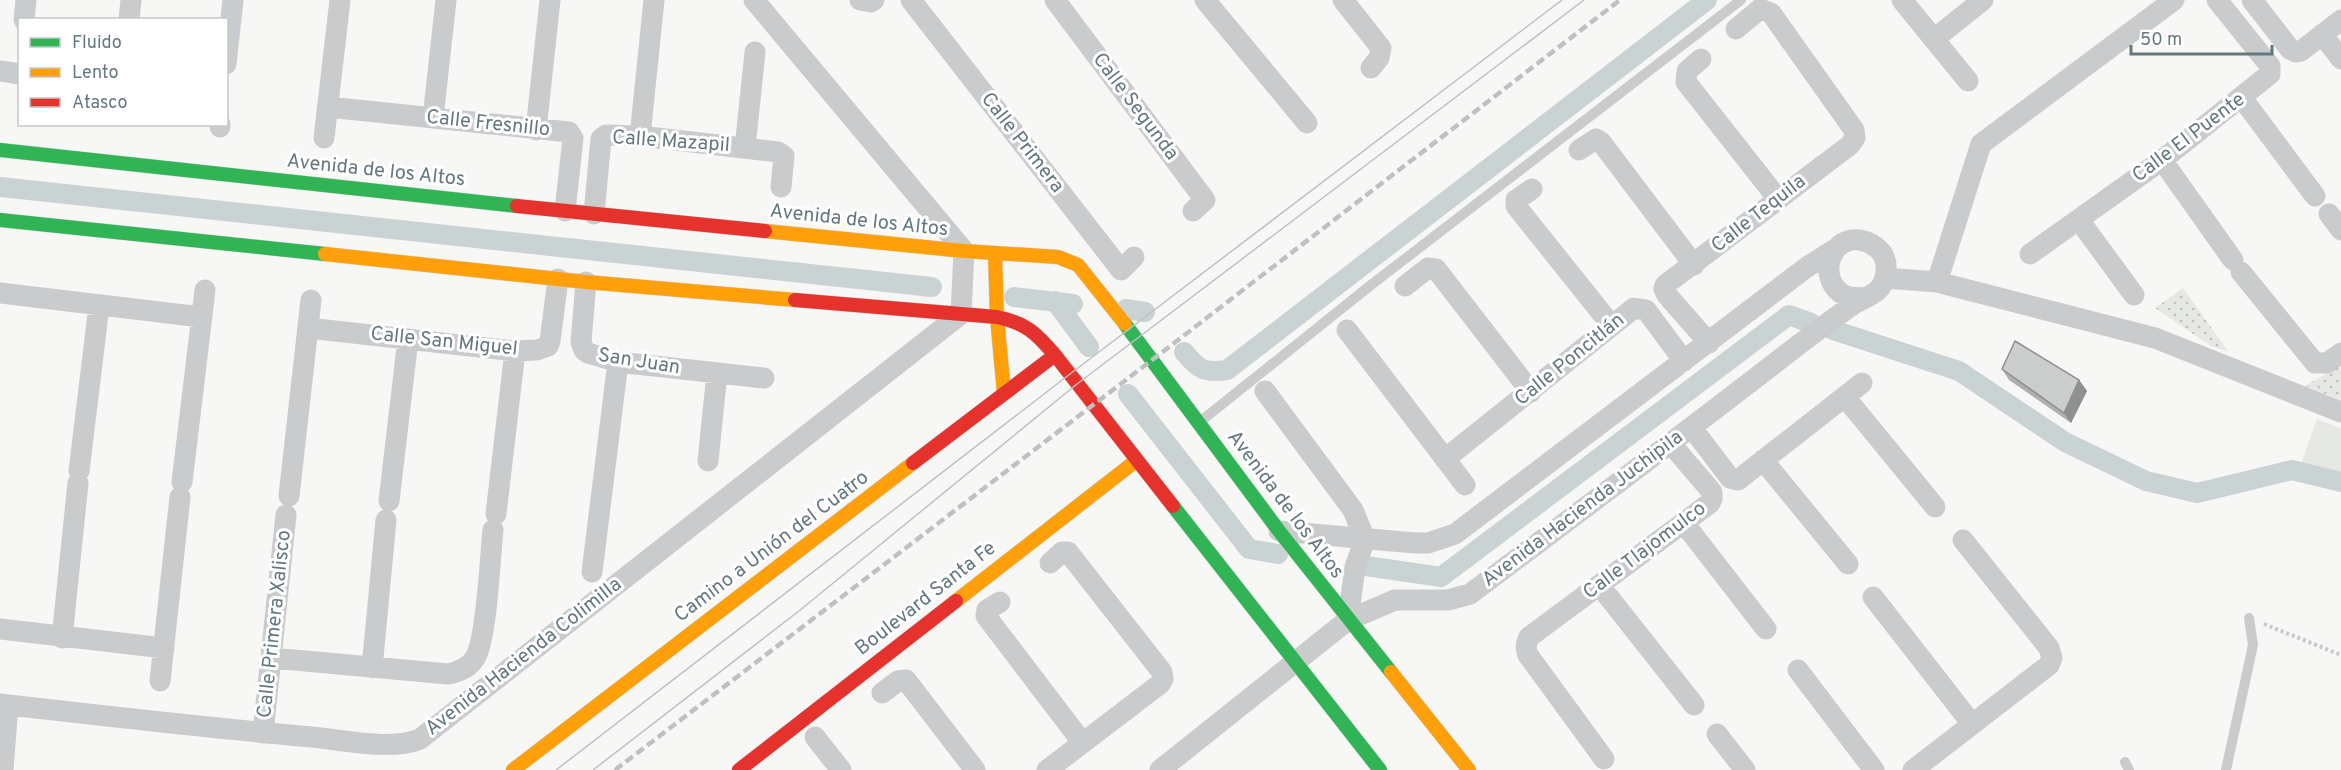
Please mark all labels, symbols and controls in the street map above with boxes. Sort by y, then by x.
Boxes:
legend [18,18,228,126]
scale bar [2131,18,2272,56]
text: 50 m [2140,29,2182,52]
text: Fluido [72,32,122,55]
street label: Calle Segunda [1086,48,1184,166]
text: Lento [72,62,118,85]
street label: Calle Primera [975,87,1069,199]
street label: Calle El Puente [2127,87,2251,189]
text: Atasco [72,92,128,115]
street label: Calle Fresnillo [425,105,551,143]
street label: Calle Mazapil [611,125,731,159]
street label: Avenida de los Altos [286,149,466,193]
street label: Calle Tequila [1706,169,1812,259]
street label: Avenida de los Altos [769,199,949,243]
street label: Calle Poncitlán [1510,308,1630,412]
street label: Calle San Miguel [369,321,519,363]
street label: San Juan [596,343,682,381]
street label: Avenida Hacienda Juchipila [1477,425,1689,593]
street label: Avenida de los Altos [1221,426,1349,584]
street label: Camino a Unión del Cuatro [669,465,875,629]
street label: Calle Tlajomulco [1578,496,1712,606]
street label: Calle Primera Xalisco [252,529,298,719]
street label: Boulevard Santa Fe [850,536,1002,662]
street label: Avenida Hacienda Colimilla [421,572,627,742]

